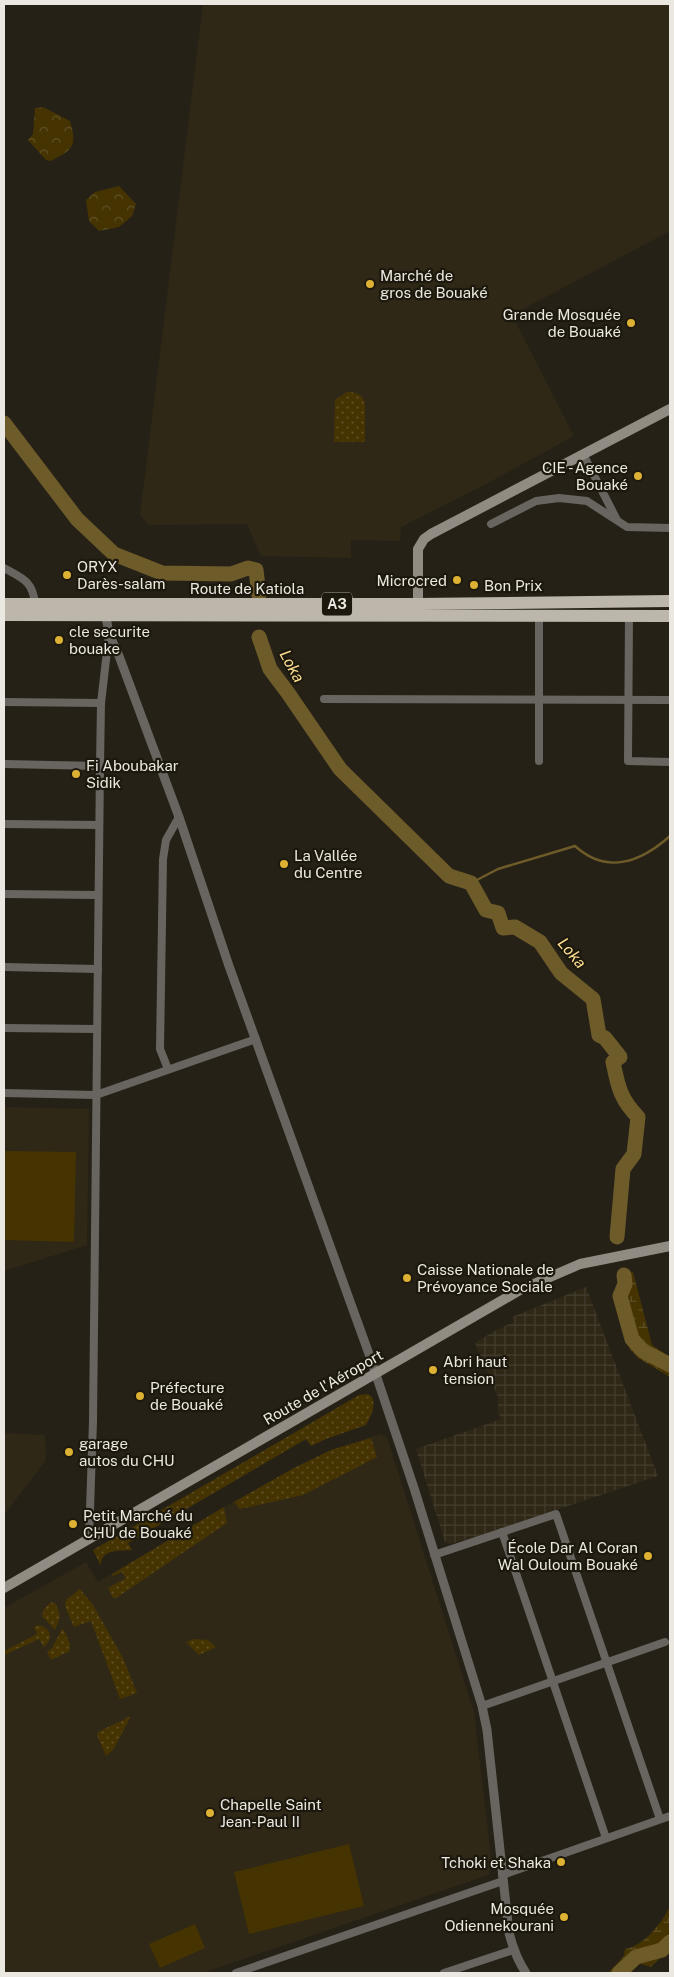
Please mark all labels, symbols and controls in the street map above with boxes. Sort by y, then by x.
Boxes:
place label: Marché de gros de Bouaké [380,267,488,301]
marker: Marché de gros de Bouaké [364,278,376,290]
place label: Grande Mosquée de Bouaké [503,306,621,340]
marker: Grande Mosquée de Bouaké [625,317,637,329]
place label: CIE - Agence Bouaké [542,459,628,493]
marker: CIE - Agence Bouaké [632,470,644,482]
place label: ORYX Darès-salam [77,558,165,592]
marker: ORYX Darès-salam [61,569,73,581]
place label: Microcred [376,572,447,589]
marker: Microcred [451,574,463,586]
place label: Bon Prix [484,577,542,594]
marker: Bon Prix [468,579,480,591]
street label: Route de Katiola [190,580,304,597]
road number: A3 [322,592,352,616]
place label: cle securite bouake [69,623,150,657]
marker: cle securite bouake [53,634,65,646]
water label: Loka [275,646,309,686]
place label: Fi Aboubakar Sidik [86,757,179,791]
marker: Fi Aboubakar Sidik [70,768,82,780]
place label: La Vallée du Centre [294,847,363,881]
marker: La Vallée du Centre [278,858,290,870]
water label: Loka [554,934,590,972]
place label: Caisse Nationale de Prévoyance Sociale [417,1261,554,1295]
marker: Caisse Nationale de Prévoyance Sociale [401,1272,413,1284]
street label: Route de l'Aéroport [260,1346,386,1428]
place label: Abri haut tension [443,1353,507,1387]
marker: Abri haut tension [427,1364,439,1376]
place label: Préfecture de Bouaké [150,1379,224,1413]
marker: Préfecture de Bouaké [134,1390,146,1402]
place label: garage autos du CHU [79,1435,175,1469]
marker: garage autos du CHU [63,1446,75,1458]
place label: Petit Marché du CHU de Bouaké [83,1507,193,1541]
marker: Petit Marché du CHU de Bouaké [67,1518,79,1530]
place label: École Dar Al Coran Wal Ouloum Bouaké [498,1539,638,1573]
marker: École Dar Al Coran Wal Ouloum Bouaké [642,1550,654,1562]
place label: Chapelle Saint Jean-Paul II [220,1796,322,1830]
marker: Chapelle Saint Jean-Paul II [204,1807,216,1819]
place label: Tchoki et Shaka [441,1854,551,1871]
marker: Tchoki et Shaka [555,1856,567,1868]
place label: Mosquée Odiennekourani [444,1900,554,1934]
marker: Mosquée Odiennekourani [558,1911,570,1923]

